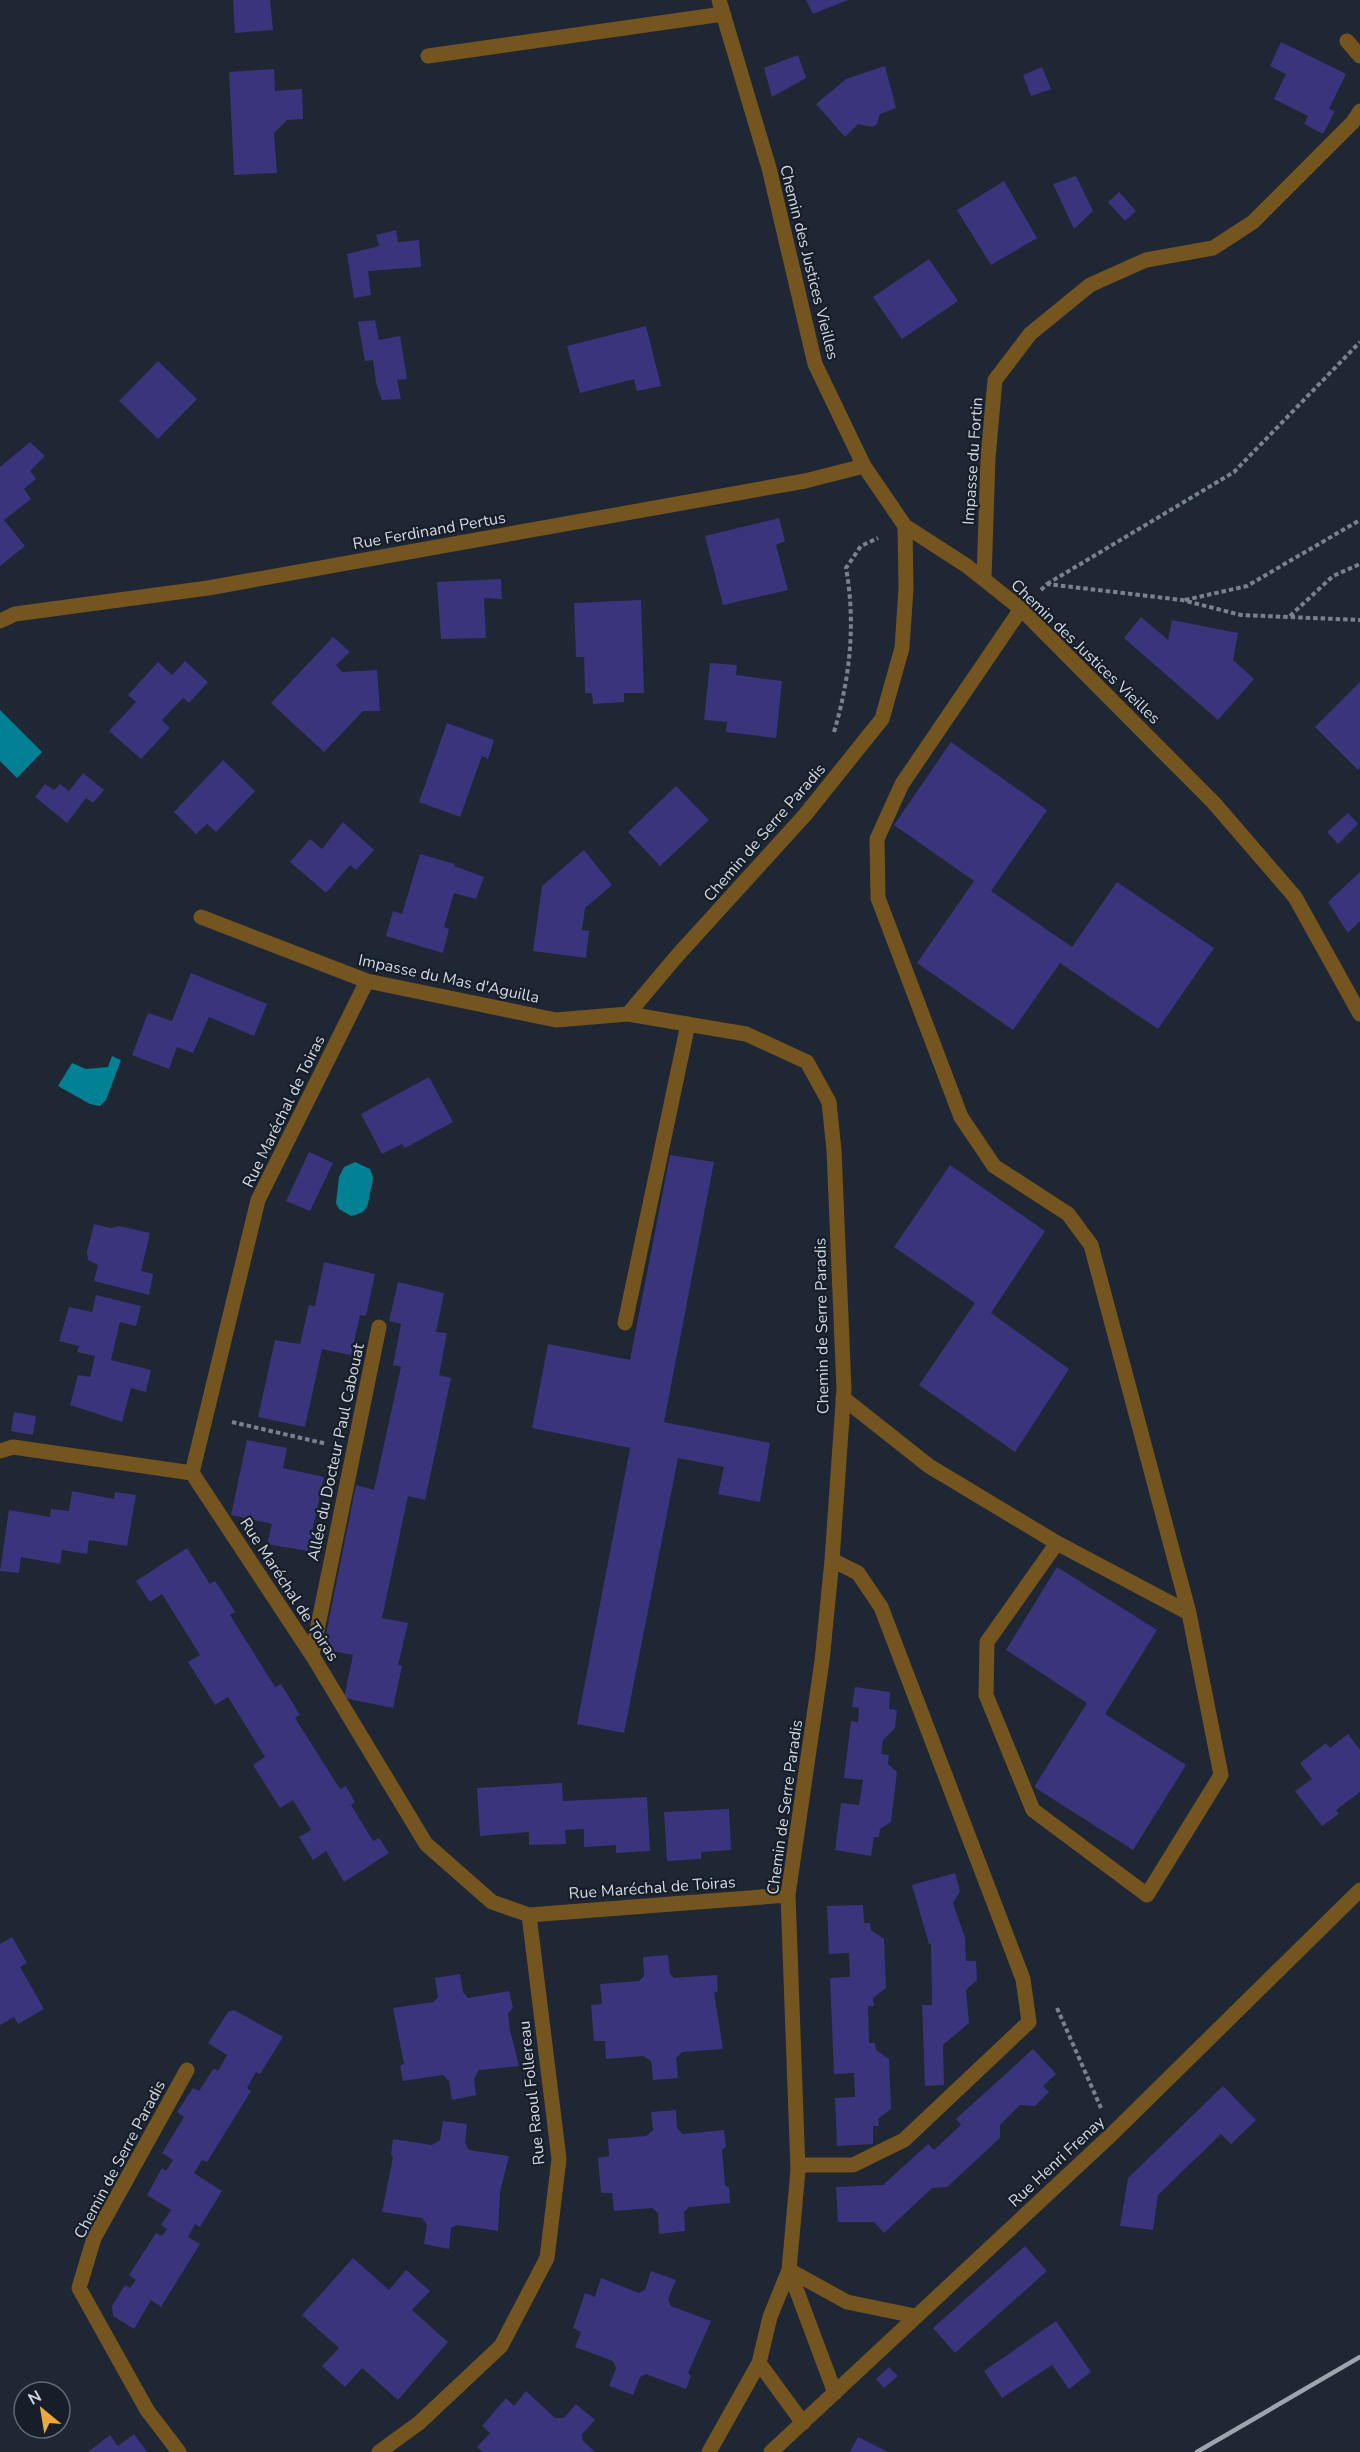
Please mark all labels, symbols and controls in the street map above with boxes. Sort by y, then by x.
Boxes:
street label: Chemin des Justices Vieilles [774,163,844,362]
street label: Impasse du Fortin [958,396,988,526]
street label: Rue Ferdinand Pertus [351,507,507,555]
street label: Chemin des Justices Vieilles [1006,574,1165,729]
street label: Chemin de Serre Paradis [699,759,831,906]
street label: Impasse du Mas d'Aguilla [356,949,541,1009]
street label: Rue Maréchal de Toiras [237,1031,330,1191]
street label: Chemin de Serre Paradis [809,1238,835,1414]
street label: Allée du Docteur Paul Cabouat [302,1341,370,1563]
street label: Rue Maréchal de Toiras [234,1513,344,1666]
street label: Chemin de Serre Paradis [762,1718,808,1896]
street label: Rue Maréchal de Toiras [568,1871,736,1905]
street label: Rue Raoul Follereau [513,2020,551,2166]
street label: Chemin de Serre Paradis [69,2076,171,2242]
street label: Rue Henri Frenay [1004,2111,1110,2212]
north arrow [12,2380,72,2440]
text: N [24,2385,46,2410]

